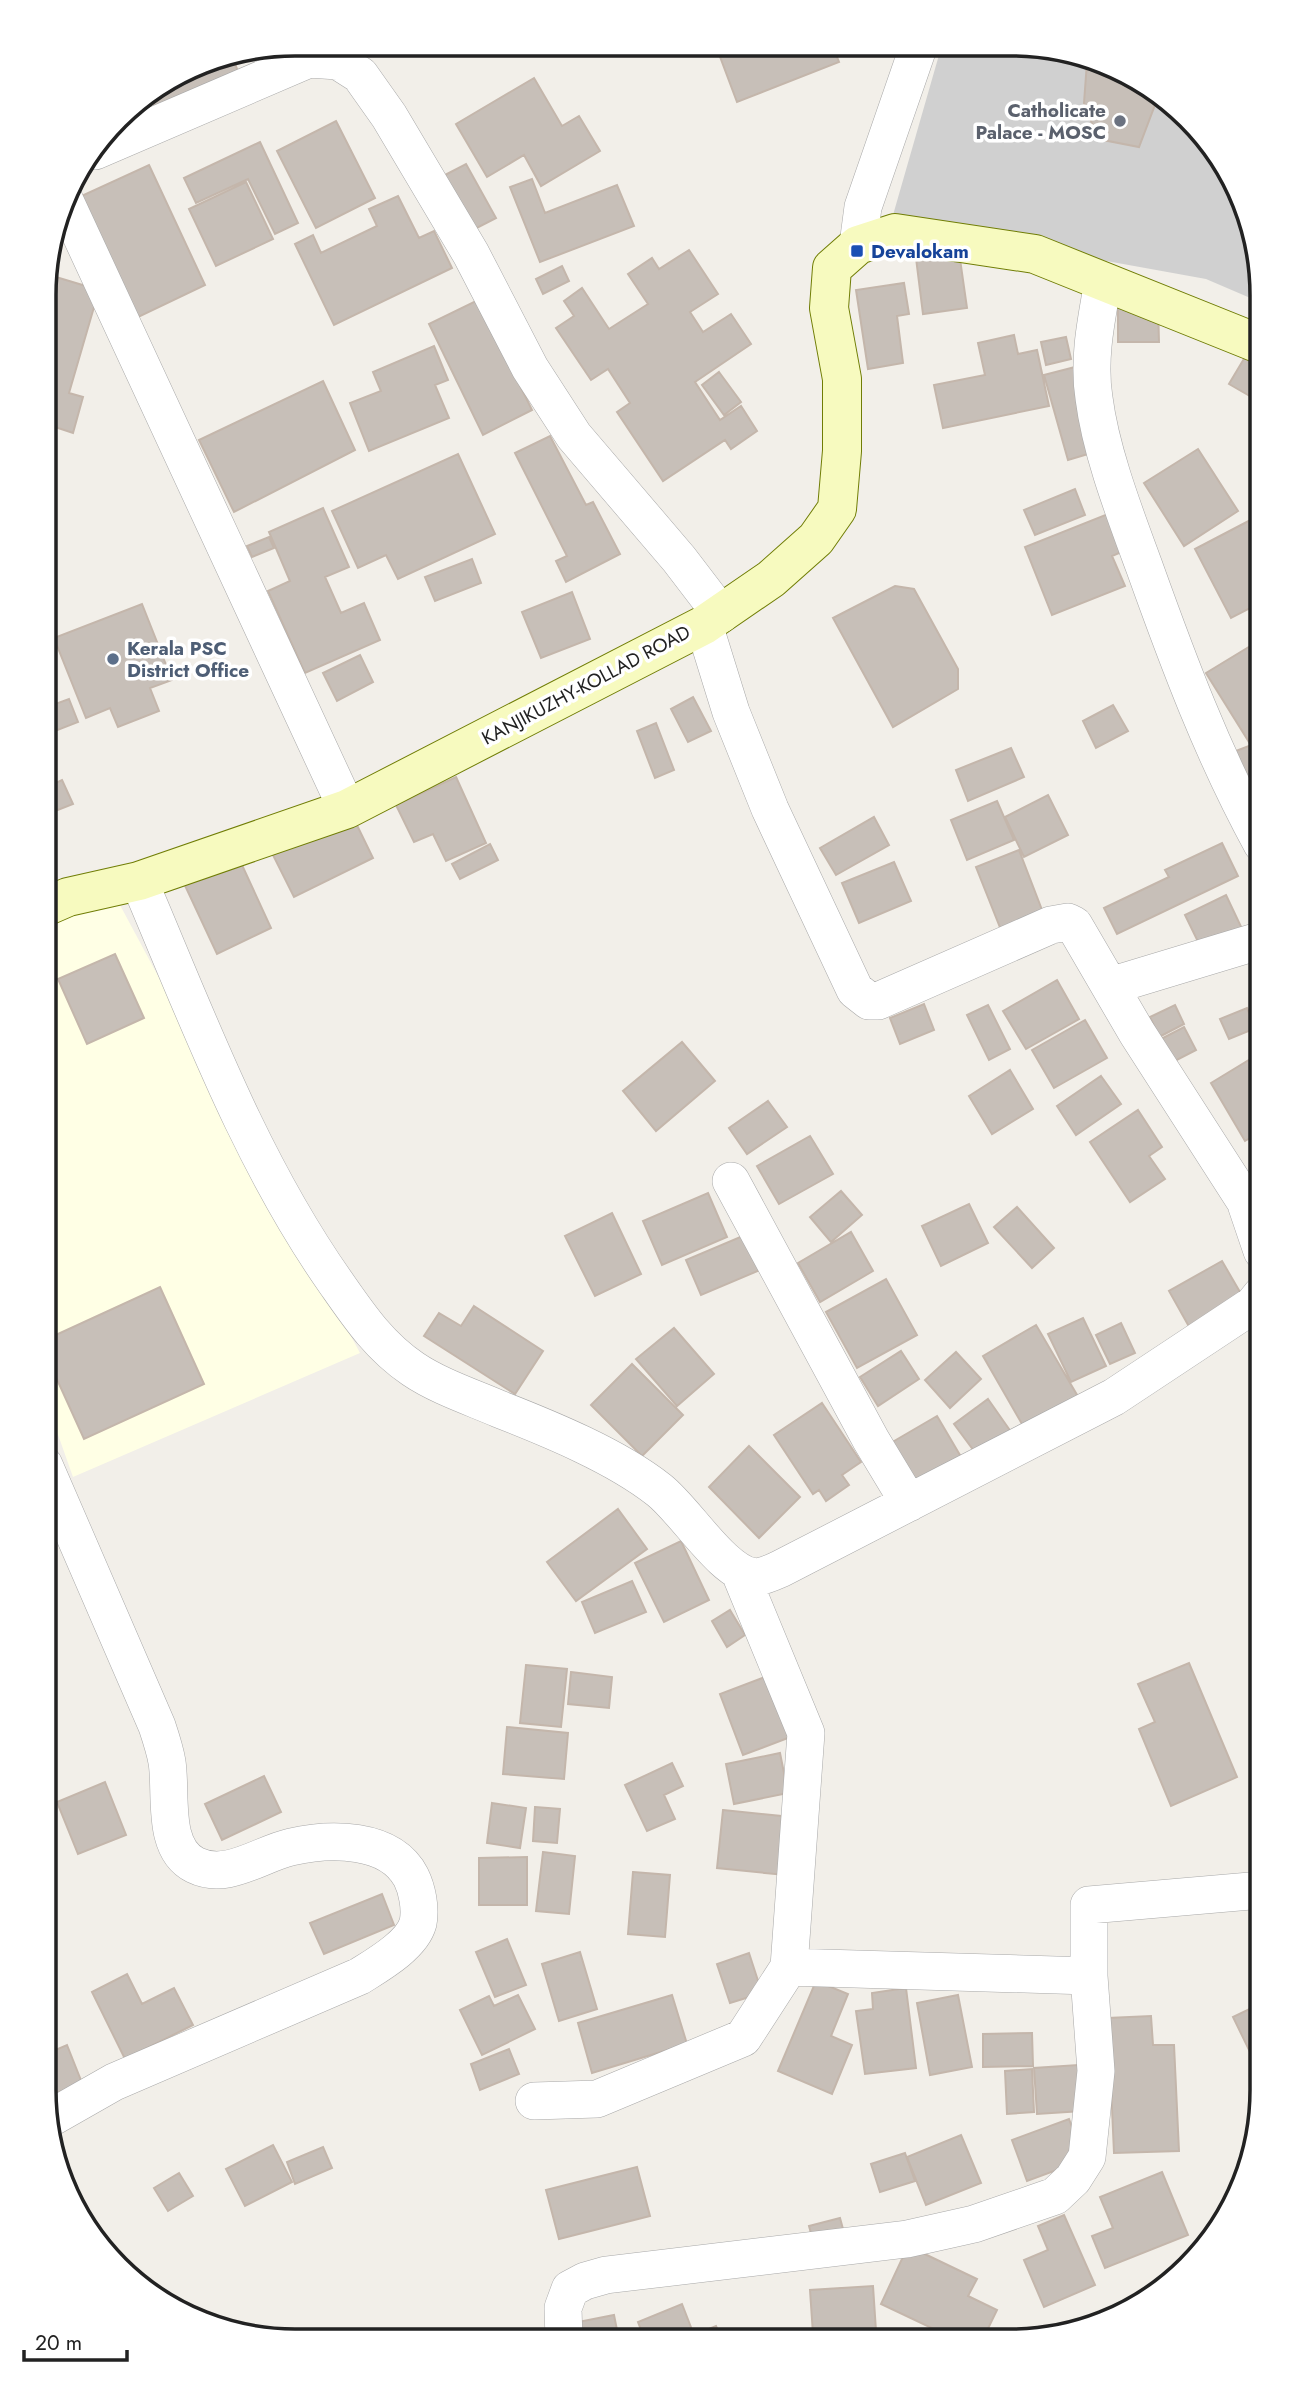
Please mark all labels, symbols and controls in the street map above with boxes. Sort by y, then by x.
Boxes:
place label: Catholicate Palace - MOSC [976,97,1106,146]
marker: Catholicate Palace - MOSC [1112,113,1128,129]
place label: Devalokam [871,238,969,265]
marker: Devalokam [849,243,865,259]
street label: KANJIKUZHY-KOLLAD ROAD [477,618,695,752]
place label: Kerala PSC District Office [127,635,249,684]
marker: Kerala PSC District Office [105,651,121,667]
scale bar [24,2318,128,2362]
text: 20 m [35,2328,82,2358]

